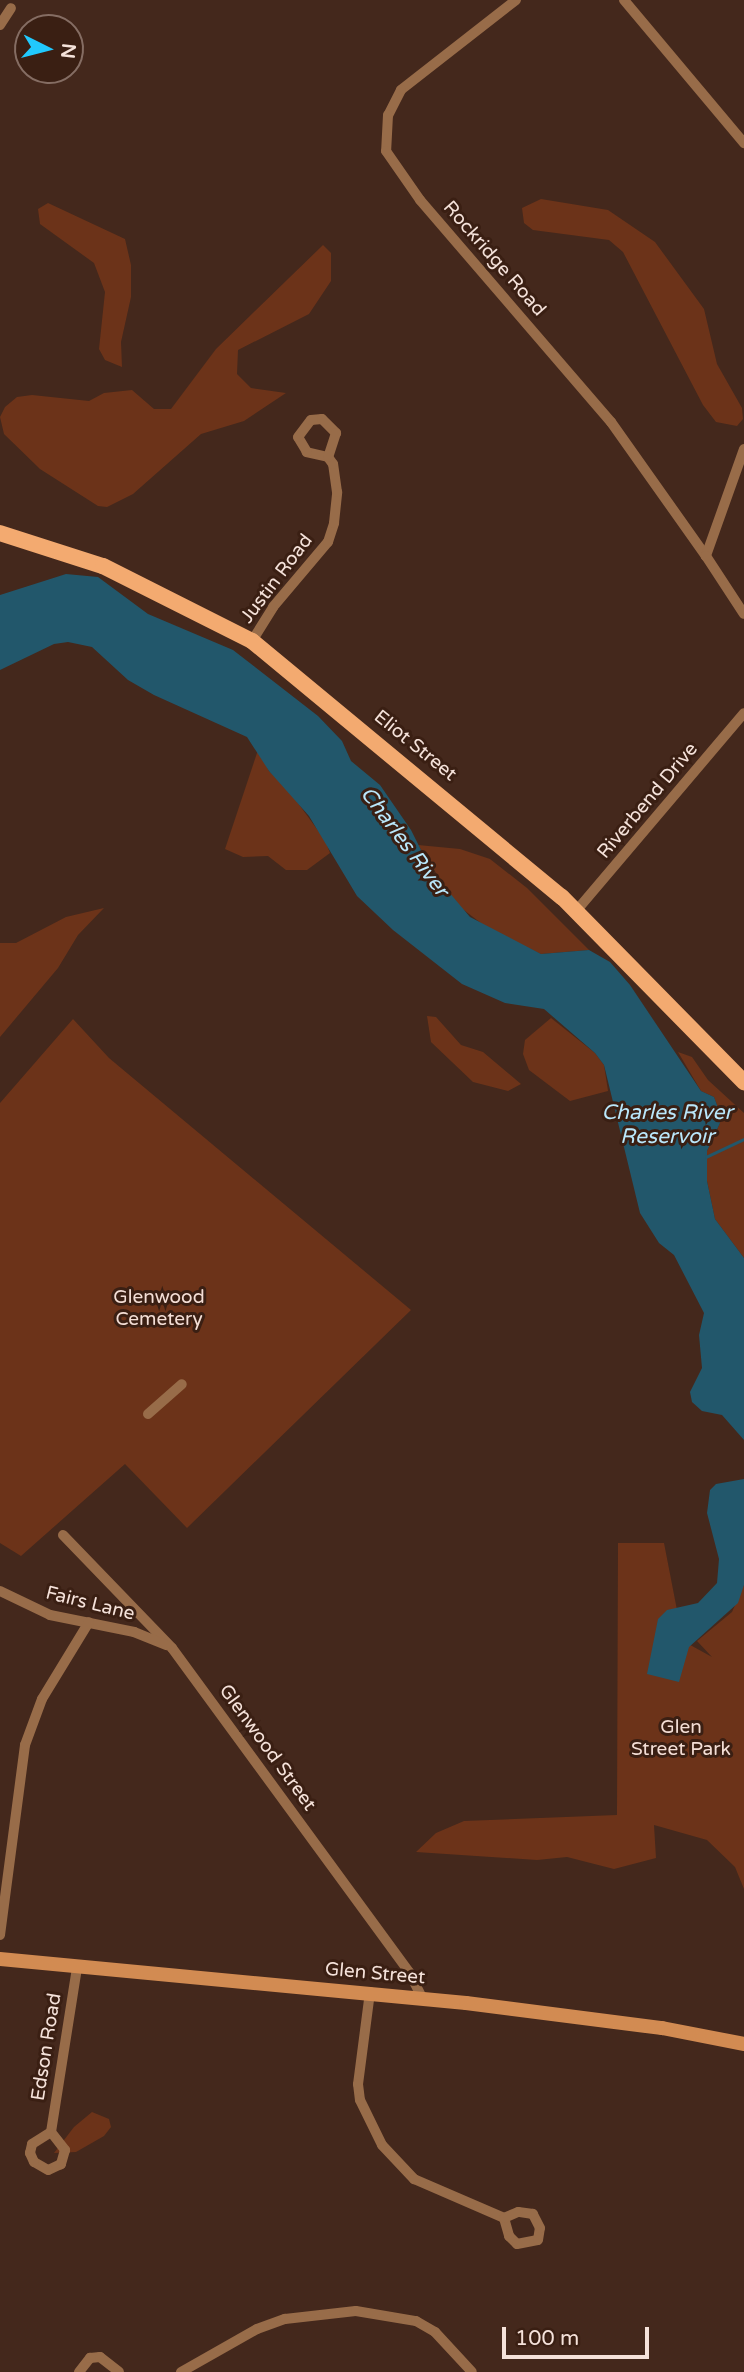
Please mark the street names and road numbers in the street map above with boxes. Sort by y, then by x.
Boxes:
street label: Rockridge Road [438,197,550,321]
street label: Justin Road [236,530,318,628]
street label: Eliot Street [369,706,461,786]
street label: Riverbend Drive [593,738,703,864]
street label: Fairs Lane [43,1582,137,1626]
street label: Glenwood Street [214,1680,320,1816]
street label: Glen Street [324,1958,426,1990]
street label: Edson Road [27,1991,67,2103]

